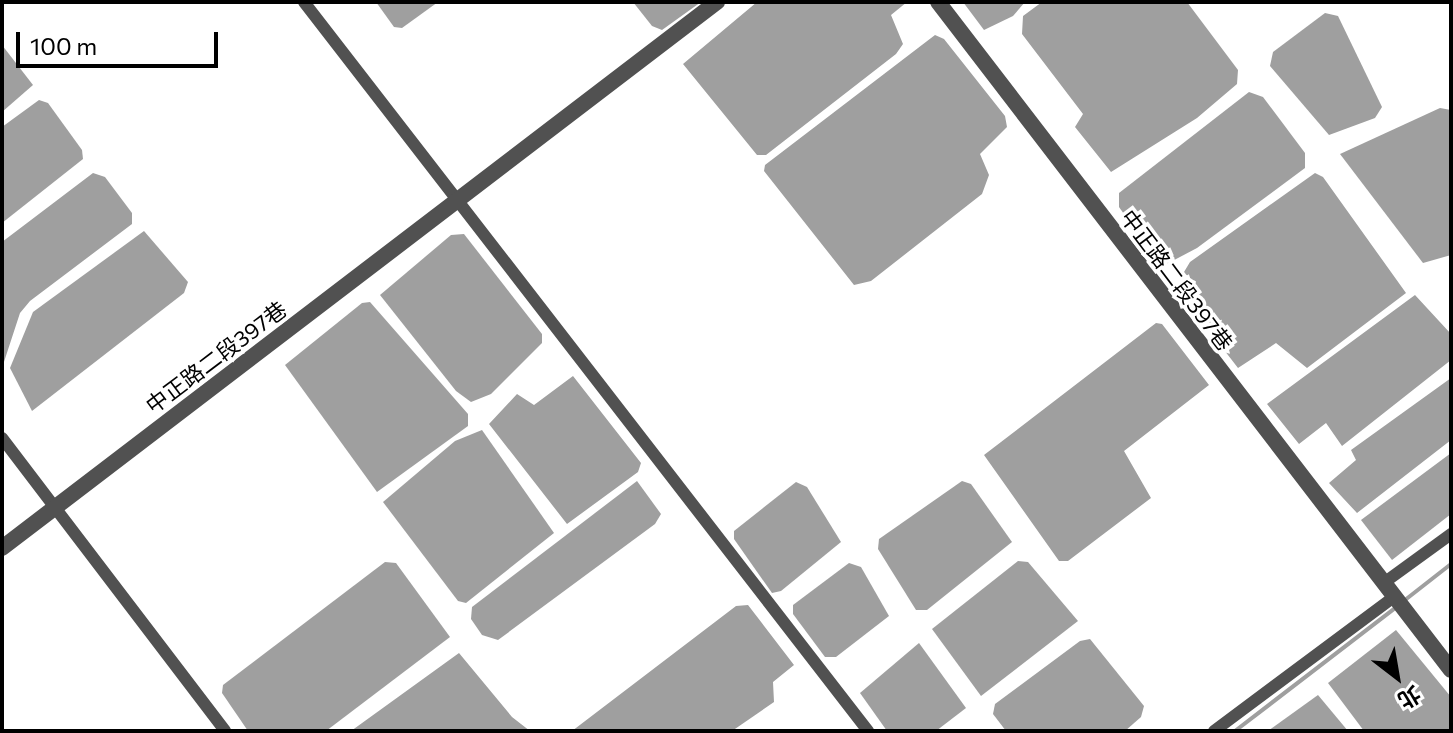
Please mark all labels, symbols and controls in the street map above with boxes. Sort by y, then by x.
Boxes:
scale bar [20,16,222,66]
text: 100 m [30,31,97,60]
street label: 中正路二段397巷 [1115,204,1239,356]
street label: 中正路二段397巷 [140,295,292,419]
north arrow [1357,637,1437,717]
text: 北 [1393,681,1426,715]

